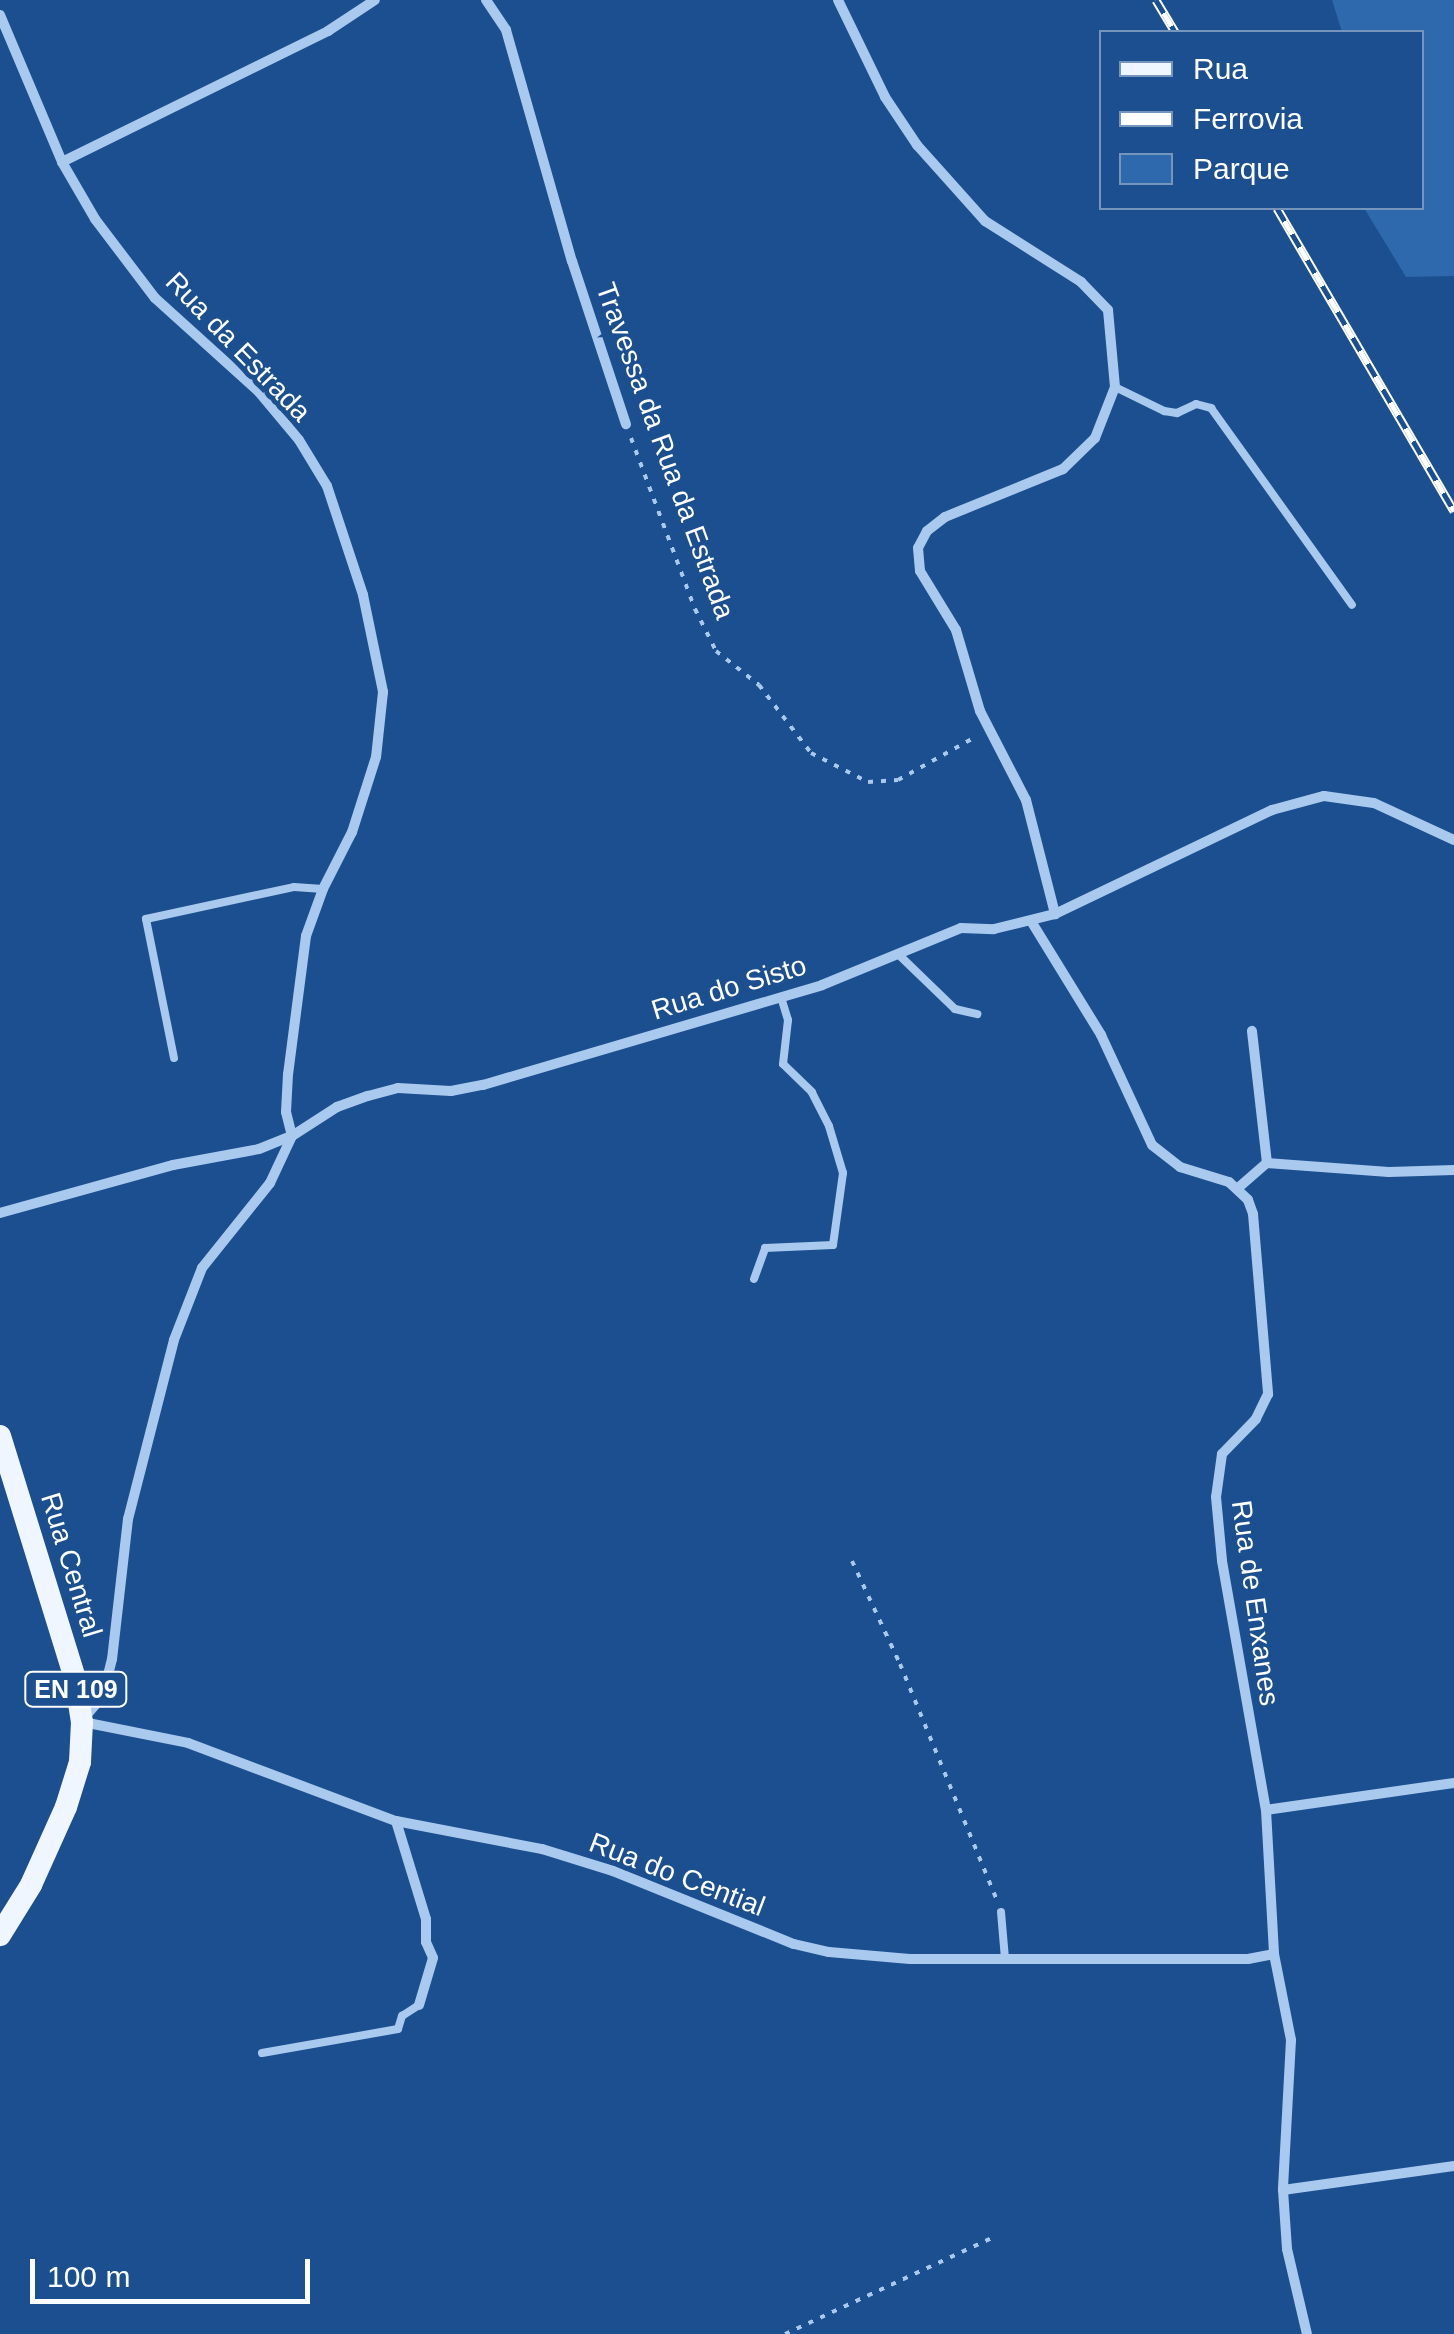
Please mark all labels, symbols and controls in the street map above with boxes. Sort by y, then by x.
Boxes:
legend [1099,30,1424,210]
text: Rua [1193,52,1248,85]
text: Ferrovia [1193,102,1303,135]
text: Parque [1193,152,1290,185]
street label: Rua da Estrada [158,265,318,429]
street label: Travessa da Rua da Estrada [588,278,742,624]
street label: Rua do Sisto [647,948,811,1028]
street label: Rua Central [33,1489,109,1641]
street label: Rua de Enxanes [1224,1498,1286,1708]
road number: EN 109 [23,1669,128,1709]
street label: Rua do Cential [585,1826,769,1924]
scale bar [35,2239,315,2301]
text: 100 m [47,2260,130,2293]

